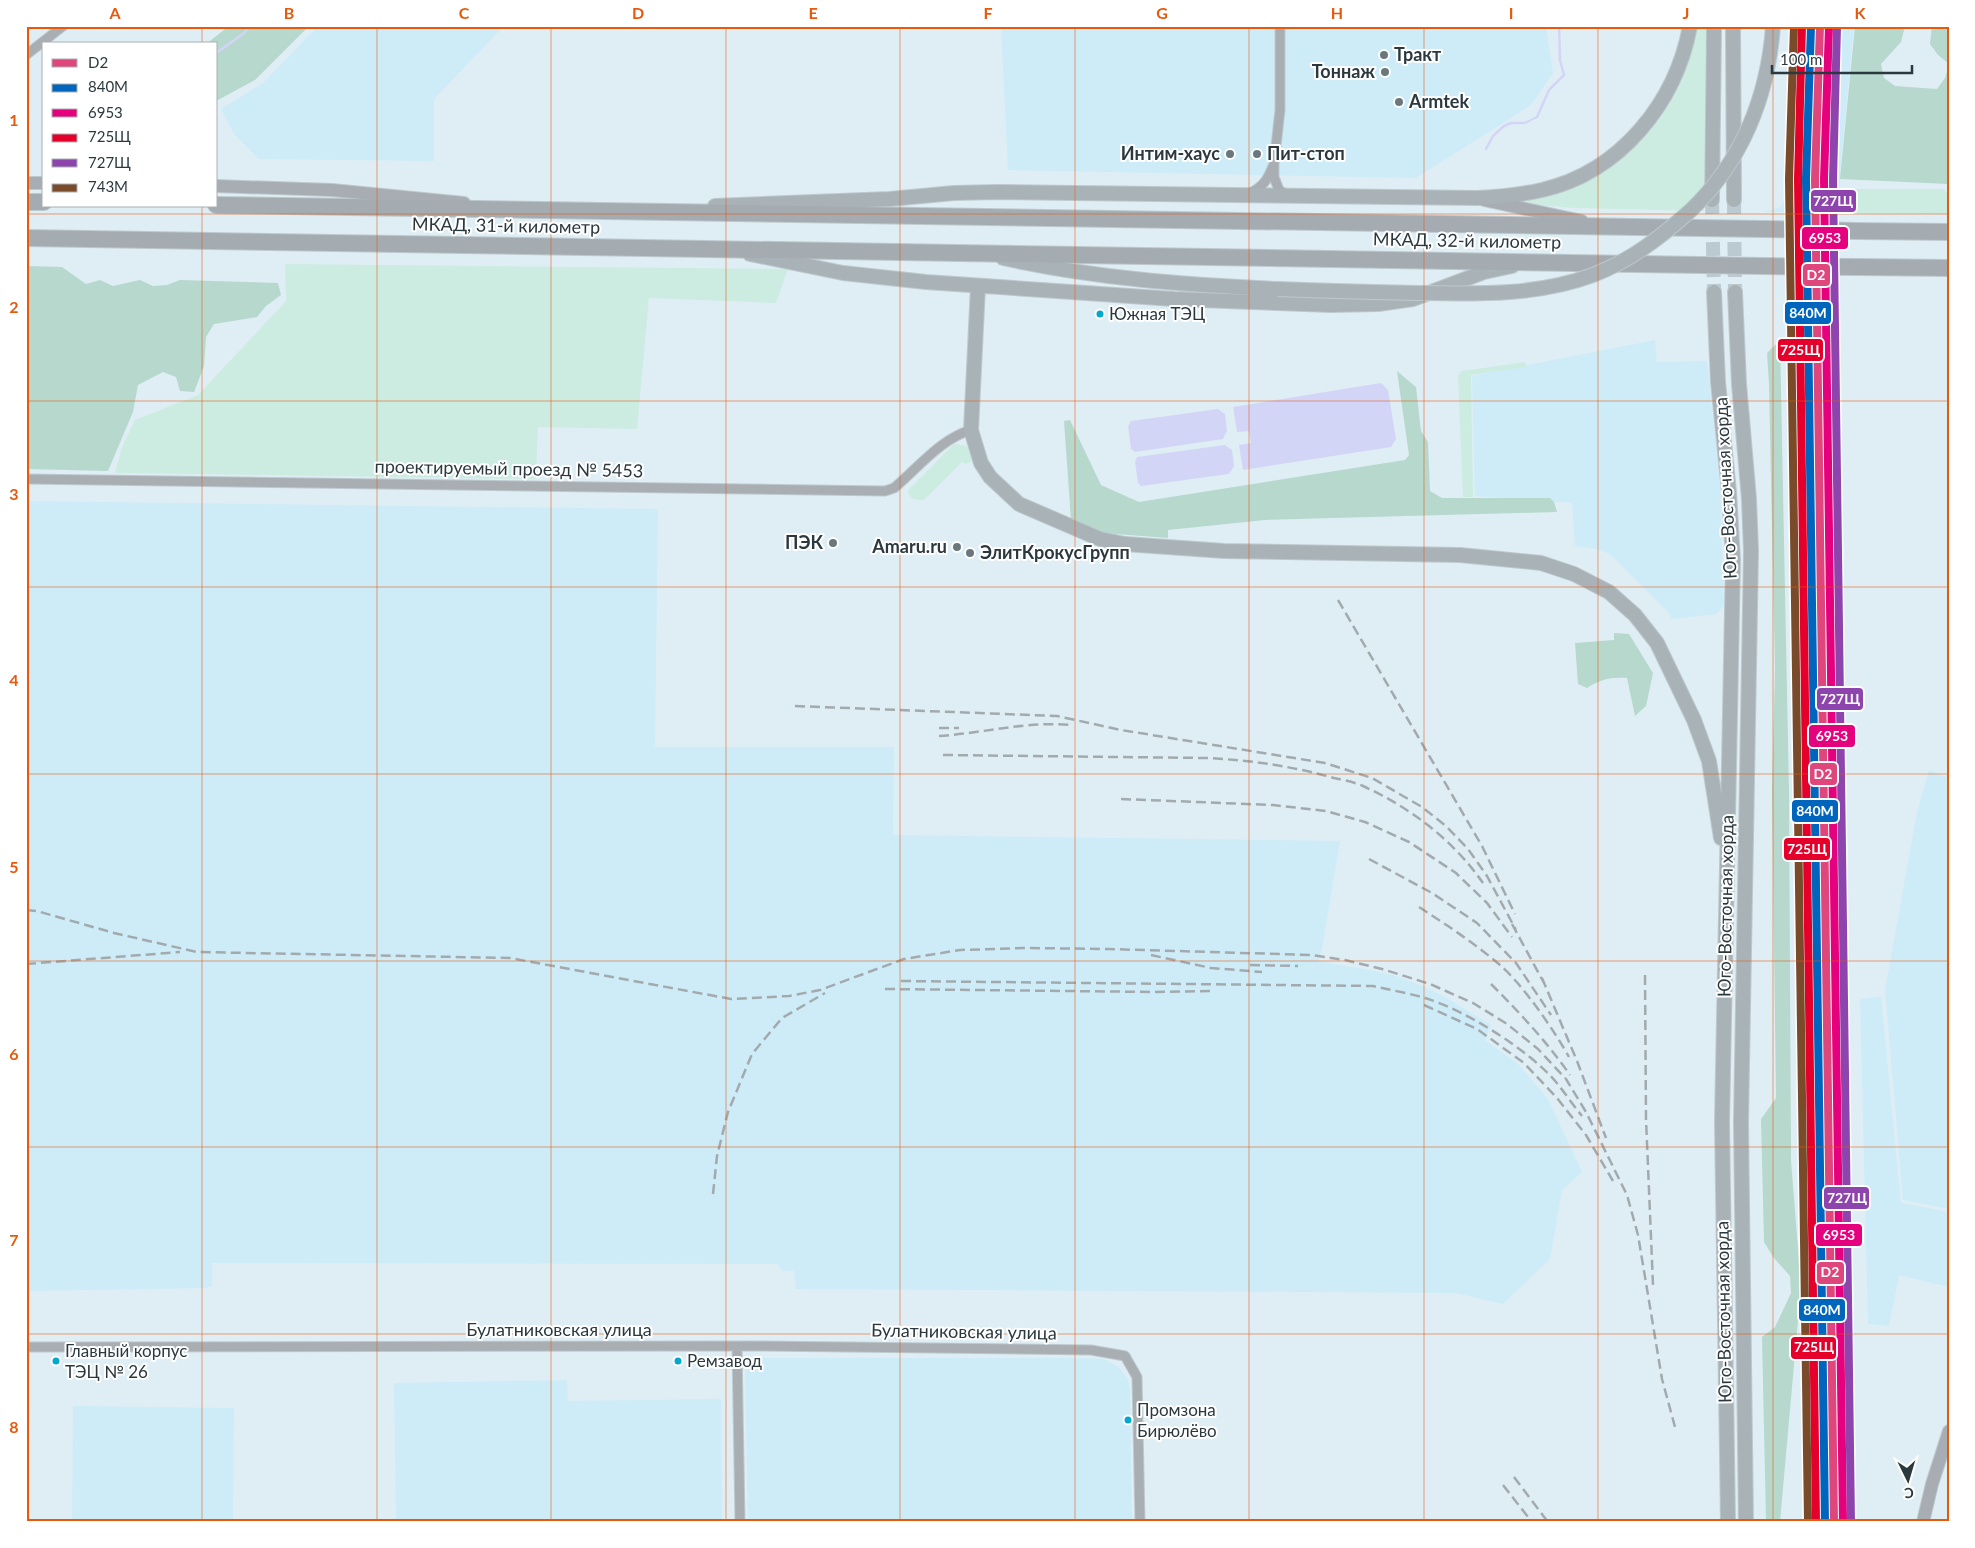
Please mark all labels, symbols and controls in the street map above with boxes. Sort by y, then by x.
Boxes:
text: A [108,3,121,22]
text: B [284,3,294,22]
text: C [459,3,470,22]
text: D [632,3,644,22]
text: E [808,3,818,22]
text: F [983,3,993,22]
text: G [1156,3,1168,22]
text: H [1331,3,1343,22]
text: I [1509,3,1513,22]
text: J [1683,3,1689,22]
text: K [1855,3,1867,22]
legend [42,42,218,208]
scale bar [1772,42,1912,74]
place label: Тракт [1394,43,1442,65]
marker: Тракт [1378,49,1390,61]
text: 100 m [1780,50,1822,68]
text: D2 [88,53,108,71]
place label: Тоннаж [1312,60,1375,82]
marker: Тоннаж [1379,66,1391,78]
text: 840М [88,77,128,95]
place label: Armtek [1408,90,1469,112]
marker: Armtek [1393,96,1405,108]
text: 6953 [88,103,123,121]
text: 1 [9,110,19,129]
text: 725Щ [88,127,131,145]
place label: Интим-хаус [1121,142,1220,164]
place label: Пит-стоп [1267,142,1345,164]
marker: Интим-хаус [1224,148,1236,160]
marker: Пит-стоп [1251,148,1263,160]
text: 727Щ [88,153,131,171]
text: 743М [88,177,128,195]
line badge: 727Щ [1810,189,1857,213]
text: 727Щ [1813,192,1853,209]
street label: МКАД, 31-й километр [412,212,600,238]
line badge: 6953 [1801,226,1849,250]
street label: МКАД, 32-й километр [1373,227,1561,253]
text: 6953 [1809,229,1841,246]
line badge: D2 [1802,263,1831,287]
text: D2 [1807,266,1825,283]
text: 2 [9,297,19,316]
line badge: 840М [1784,301,1832,325]
place label: Южная ТЭЦ [1109,303,1205,324]
text: 840М [1789,304,1827,321]
marker: Южная ТЭЦ [1095,309,1105,319]
line badge: 725Щ [1777,338,1824,362]
text: 725Щ [1780,341,1820,358]
street label: Юго-Восточная хорда [1709,397,1741,580]
street label: проектируемый проезд № 5453 [375,455,643,481]
text: 3 [9,484,19,503]
place label: ПЭК [785,531,823,553]
place label: Amaru.ru [871,535,947,557]
marker: ПЭК [827,537,839,549]
marker: Amaru.ru [951,541,963,553]
place label: ЭлитКрокусГрупп [980,541,1130,563]
marker: ЭлитКрокусГрупп [964,547,976,559]
text: 4 [9,670,19,689]
line badge: 727Щ [1816,687,1864,711]
text: 727Щ [1820,690,1860,707]
line badge: 6953 [1808,724,1856,748]
text: 6953 [1816,727,1848,744]
line badge: D2 [1809,762,1838,786]
text: D2 [1814,765,1832,782]
line badge: 840М [1791,799,1839,823]
text: 840М [1796,802,1834,819]
street label: Юго-Восточная хорда [1712,815,1738,997]
line badge: 725Щ [1783,837,1831,861]
text: 725Щ [1787,840,1827,857]
text: 5 [9,857,19,876]
text: 6 [9,1044,19,1063]
line badge: 727Щ [1823,1186,1870,1210]
text: 727Щ [1827,1189,1867,1206]
street label: Юго-Восточная хорда [1710,1221,1736,1403]
line badge: 6953 [1815,1223,1863,1247]
text: 6953 [1823,1226,1855,1243]
text: 7 [9,1230,19,1249]
line badge: D2 [1816,1261,1845,1285]
text: D2 [1821,1263,1839,1280]
line badge: 840М [1798,1298,1846,1322]
text: 840М [1803,1301,1841,1318]
street label: Булатниковская улица [466,1318,652,1340]
street label: Булатниковская улица [871,1318,1057,1344]
line badge: 725Щ [1790,1336,1837,1360]
text: 725Щ [1794,1338,1834,1355]
place label: Главный корпус ТЭЦ № 26 [65,1340,187,1382]
place label: Ремзавод [687,1350,763,1371]
marker: Главный корпус ТЭЦ № 26 [51,1356,61,1366]
marker: Ремзавод [673,1356,683,1366]
place label: Промзона Бирюлёво [1137,1399,1217,1441]
marker: Промзона Бирюлёво [1123,1415,1133,1425]
text: 8 [9,1417,19,1436]
north arrow [1882,1456,1932,1506]
text: С [1903,1485,1915,1502]

